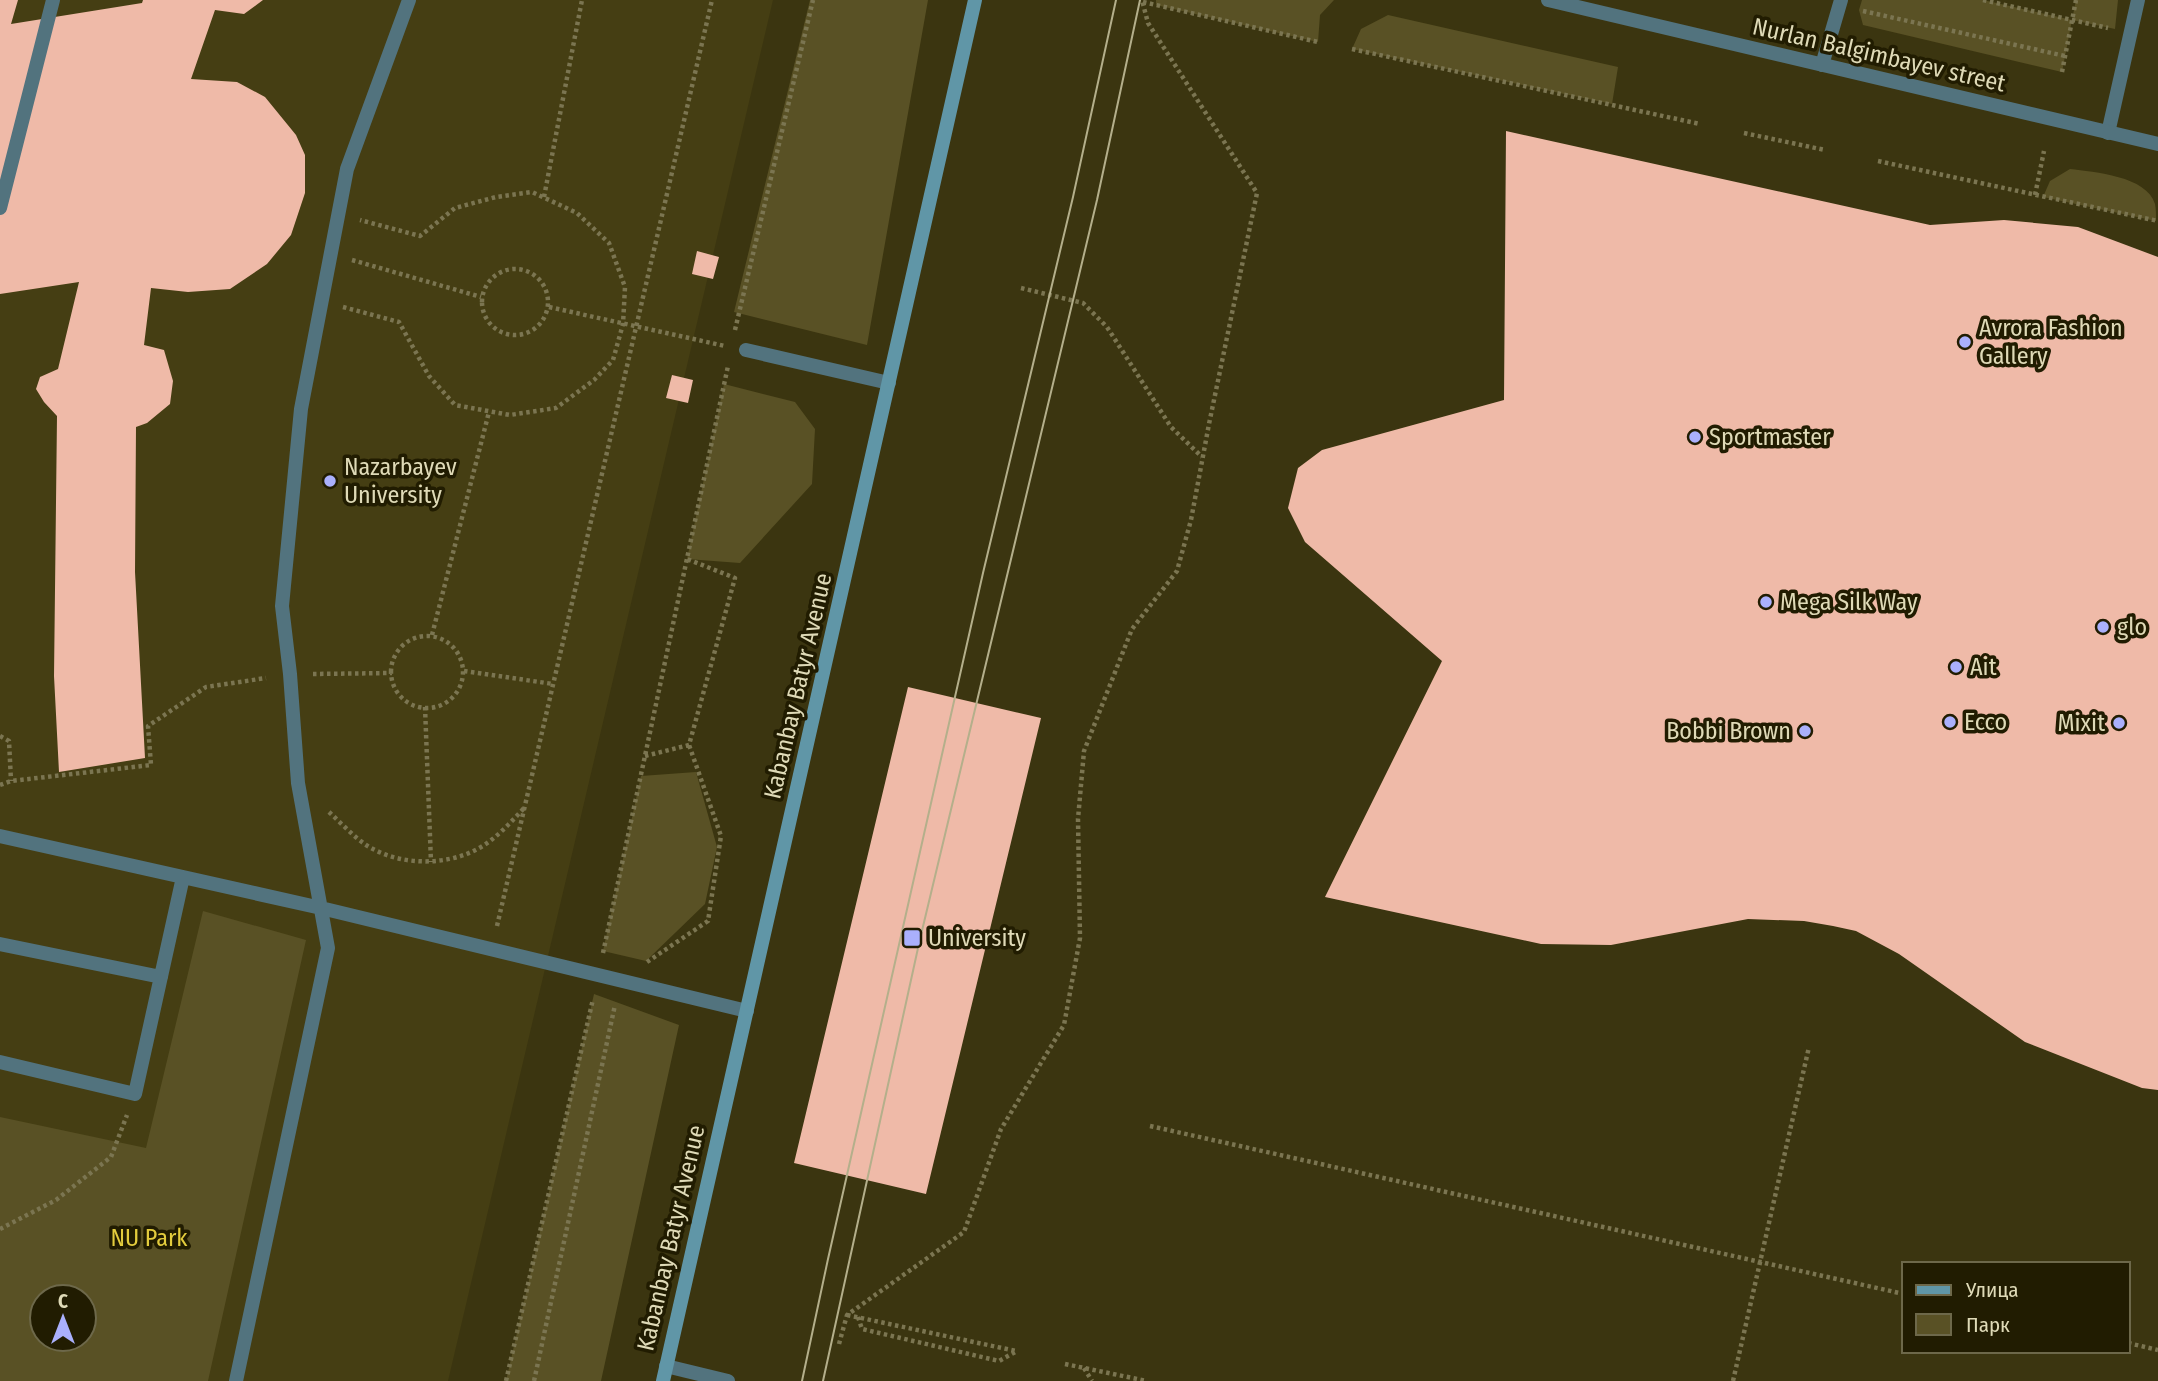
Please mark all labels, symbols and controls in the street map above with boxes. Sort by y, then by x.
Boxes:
street label: Nurlan Balgimbayev street [1750,12,2008,98]
place label: Avrora Fashion Gallery [1979,314,2123,370]
marker: Avrora Fashion Gallery [1957,334,1973,350]
place label: Sportmaster [1709,423,1831,451]
marker: Sportmaster [1687,429,1703,445]
place label: Nazarbayev University [344,453,457,509]
marker: Nazarbayev University [322,473,338,489]
street label: Kabanbay Batyr Avenue [758,570,838,802]
place label: Mega Silk Way [1780,588,1918,616]
marker: Mega Silk Way [1758,594,1774,610]
place label: glo [2117,613,2147,641]
marker: glo [2095,619,2111,635]
place label: Ait [1970,653,1997,681]
marker: Ait [1948,659,1964,675]
place label: Ecco [1964,708,2007,736]
place label: Mixit [2057,709,2105,737]
marker: Ecco [1942,714,1958,730]
marker: Mixit [2111,715,2127,731]
place label: Bobbi Brown [1666,717,1791,745]
marker: Bobbi Brown [1797,723,1813,739]
place label: University [928,924,1026,952]
marker: University [902,928,922,948]
street label: Kabanbay Batyr Avenue [631,1122,711,1354]
park label: NU Park [111,1224,188,1252]
legend [1902,1262,2130,1353]
text: Улица [1965,1277,2019,1303]
north arrow [28,1283,98,1353]
text: С [58,1290,68,1313]
text: Парк [1966,1312,2010,1338]

